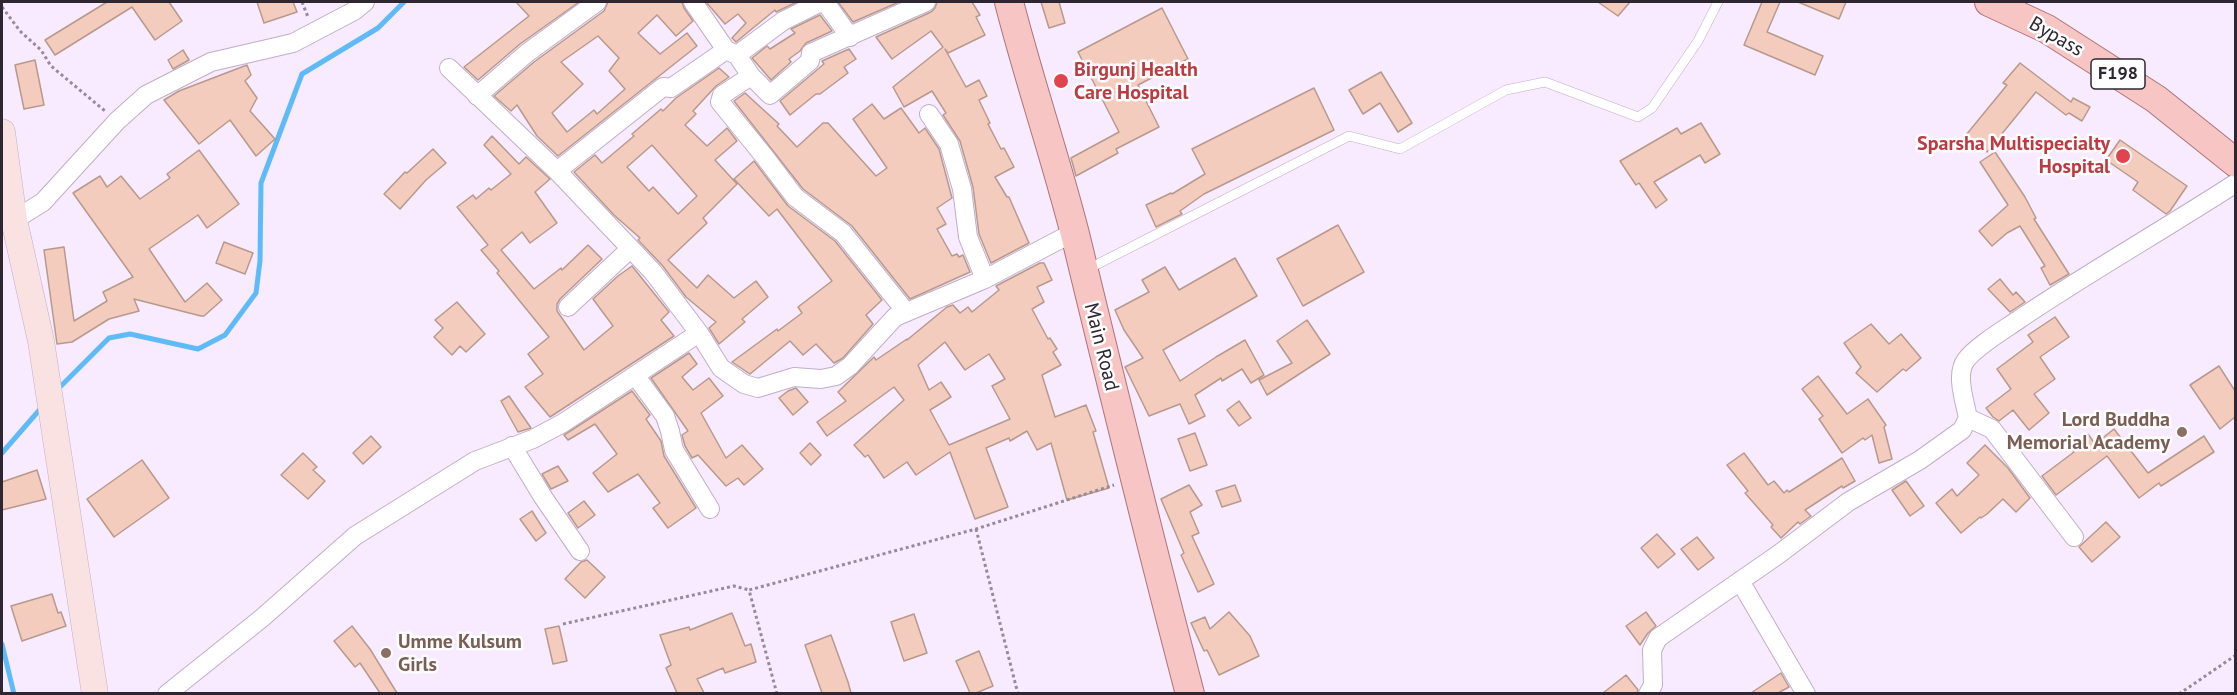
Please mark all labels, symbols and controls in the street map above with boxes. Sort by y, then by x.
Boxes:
street label: Bypass [2025,12,2087,62]
place label: Birgunj Health Care Hospital [1074,58,1198,105]
road number: F198 [2091,59,2145,89]
marker: Birgunj Health Care Hospital [1052,72,1070,90]
place label: Sparsha Multispecialty Hospital [1917,132,2110,179]
marker: Sparsha Multispecialty Hospital [2114,147,2132,165]
street label: Main Road [1079,301,1123,393]
place label: Lord Buddha Memorial Academy [2007,408,2170,455]
marker: Lord Buddha Memorial Academy [2175,425,2189,439]
place label: Umme Kulsum Girls [398,630,522,677]
marker: Umme Kulsum Girls [379,646,393,660]

